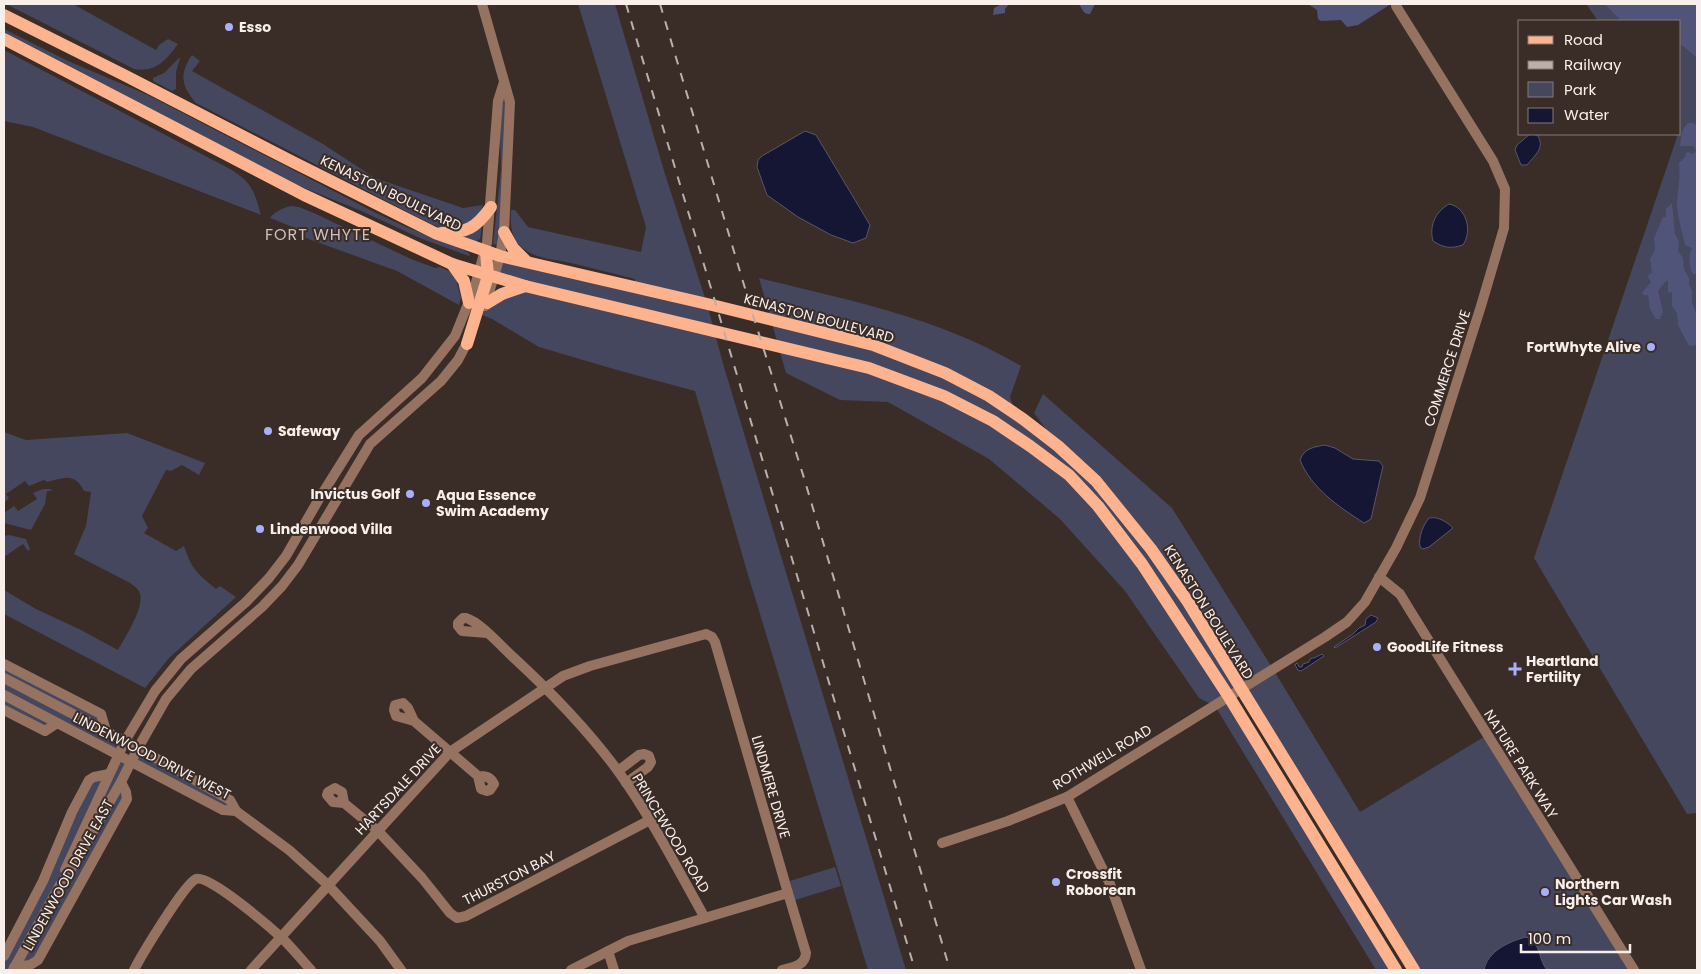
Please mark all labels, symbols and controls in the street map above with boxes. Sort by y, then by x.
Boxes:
place label: Esso [239,17,271,37]
legend [1518,20,1681,135]
marker: Esso [223,21,235,33]
text: Road [1564,29,1603,50]
text: Railway [1564,54,1622,75]
text: Park [1564,79,1596,100]
text: Water [1564,104,1610,125]
street label: KENASTON BOULEVARD [317,150,465,236]
district label: FORT WHYTE [265,223,371,246]
street label: KENASTON BOULEVARD [742,288,896,348]
street label: COMMERCE DRIVE [1419,307,1475,429]
place label: FortWhyte Alive [1526,337,1641,357]
marker: FortWhyte Alive [1645,341,1657,353]
place label: Safeway [278,421,340,441]
marker: Safeway [262,425,274,437]
place label: Invictus Golf [310,484,400,504]
place label: Aqua Essence Swim Academy [436,485,549,521]
marker: Invictus Golf [404,488,416,500]
marker: Aqua Essence Swim Academy [420,497,432,509]
place label: Lindenwood Villa [270,519,392,539]
marker: Lindenwood Villa [254,523,266,535]
street label: KENASTON BOULEVARD [1160,541,1259,683]
place label: GoodLife Fitness [1387,637,1504,657]
marker: GoodLife Fitness [1371,641,1383,653]
place label: Heartland Fertility [1526,651,1599,687]
marker: Heartland Fertility [1508,662,1522,676]
street label: NATURE PARK WAY [1479,706,1563,822]
street label: LINDENWOOD DRIVE WEST [70,707,235,805]
street label: ROTHWELL ROAD [1049,719,1155,794]
street label: LINDMERE DRIVE [747,733,795,841]
street label: HARTSDALE DRIVE [350,739,446,839]
street label: PRINCEWOOD ROAD [627,770,715,897]
street label: LINDENWOOD DRIVE EAST [18,795,118,954]
street label: THURSTON BAY [459,846,559,910]
place label: Crossfit Roborean [1066,864,1136,900]
place label: Northern Lights Car Wash [1555,874,1672,910]
marker: Crossfit Roborean [1050,876,1062,888]
marker: Northern Lights Car Wash [1539,886,1551,898]
scale bar [1521,922,1630,954]
text: 100 m [1528,928,1571,949]

